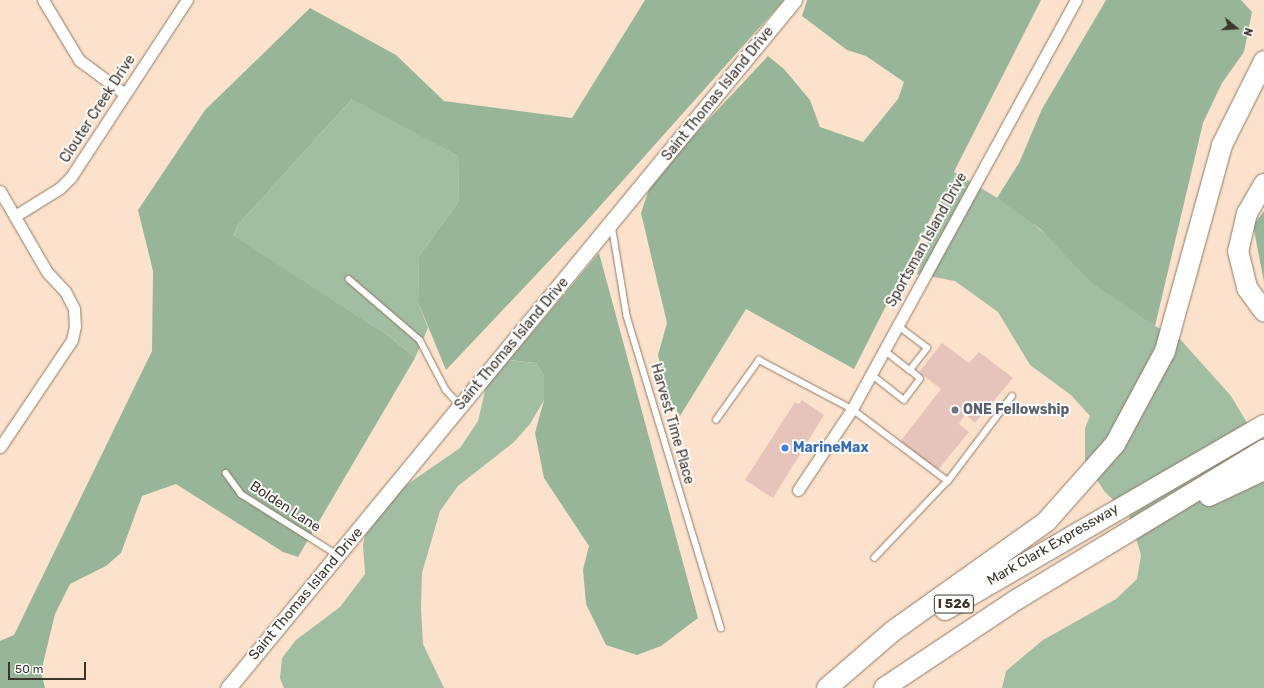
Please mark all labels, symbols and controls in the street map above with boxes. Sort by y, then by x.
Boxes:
north arrow [1216,8,1256,48]
street label: Saint Thomas Island Drive [659,23,777,165]
text: N [1240,26,1255,38]
street label: Clouter Creek Drive [57,52,139,166]
street label: Sportsman Island Drive [883,170,971,310]
street label: Saint Thomas Island Drive [451,274,573,414]
street label: Harvest Time Place [647,361,697,487]
place label: ONE Fellowship [963,402,1069,418]
marker: ONE Fellowship [950,405,960,415]
place label: MarineMax [793,440,869,456]
marker: MarineMax [780,443,790,453]
street label: Bolden Lane [247,478,323,536]
street label: Mark Clark Expressway [984,500,1122,590]
street label: Saint Thomas Island Drive [245,524,367,664]
road number: I 526 [933,593,975,615]
scale bar [10,654,88,680]
text: 50 m [15,662,43,676]

